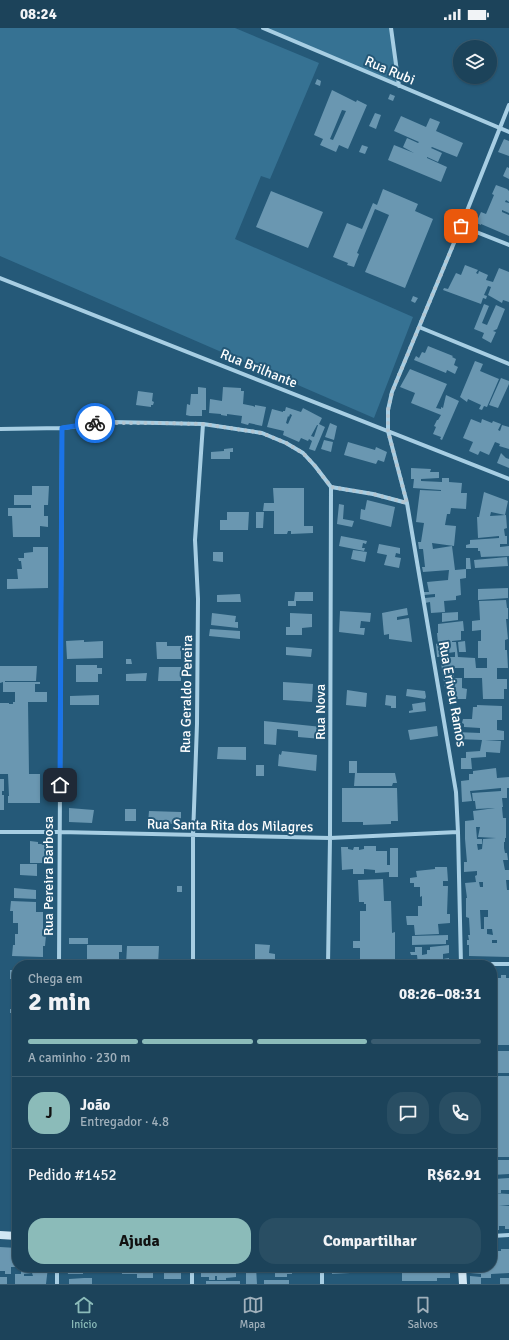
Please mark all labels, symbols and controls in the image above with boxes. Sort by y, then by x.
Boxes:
text: 08:24 [20,5,57,23]
map controls [453,40,497,84]
button: layers [453,40,497,84]
street label: Rua Rubi [362,52,417,89]
pin [444,209,478,243]
icon: bag [450,215,472,237]
street label: Rua Brilhante [218,345,300,392]
courier [75,403,115,443]
icon: bike [84,412,106,434]
street label: Rua Geraldo Pereira [177,635,196,753]
street label: Rua Eriveu Ramos [435,640,470,748]
street label: Rua Nova [312,684,329,740]
pin [43,768,77,802]
icon: home [49,774,71,796]
street label: Rua Pereira Barbosa [40,816,57,936]
street label: Rua Santa Rita dos Milagres [147,816,313,835]
text: Chega em [28,971,83,987]
text: 08:26–08:31 [399,985,481,1003]
text: 2 min [28,986,91,1018]
text: A caminho · 230 m [28,1050,130,1066]
button: chat [387,1092,429,1134]
button: phone [439,1092,481,1134]
text: João [80,1096,110,1114]
text: J [45,1104,53,1122]
text: Entregador · 4.8 [80,1114,169,1130]
text: Pedido #1452 [28,1166,117,1184]
text: R$62.91 [427,1166,481,1184]
button: Ajuda [28,1218,251,1264]
button: Compartilhar [259,1218,481,1264]
tab: Início [71,1294,97,1331]
tab: Mapa [240,1294,265,1331]
tab: Salvos [408,1294,438,1331]

